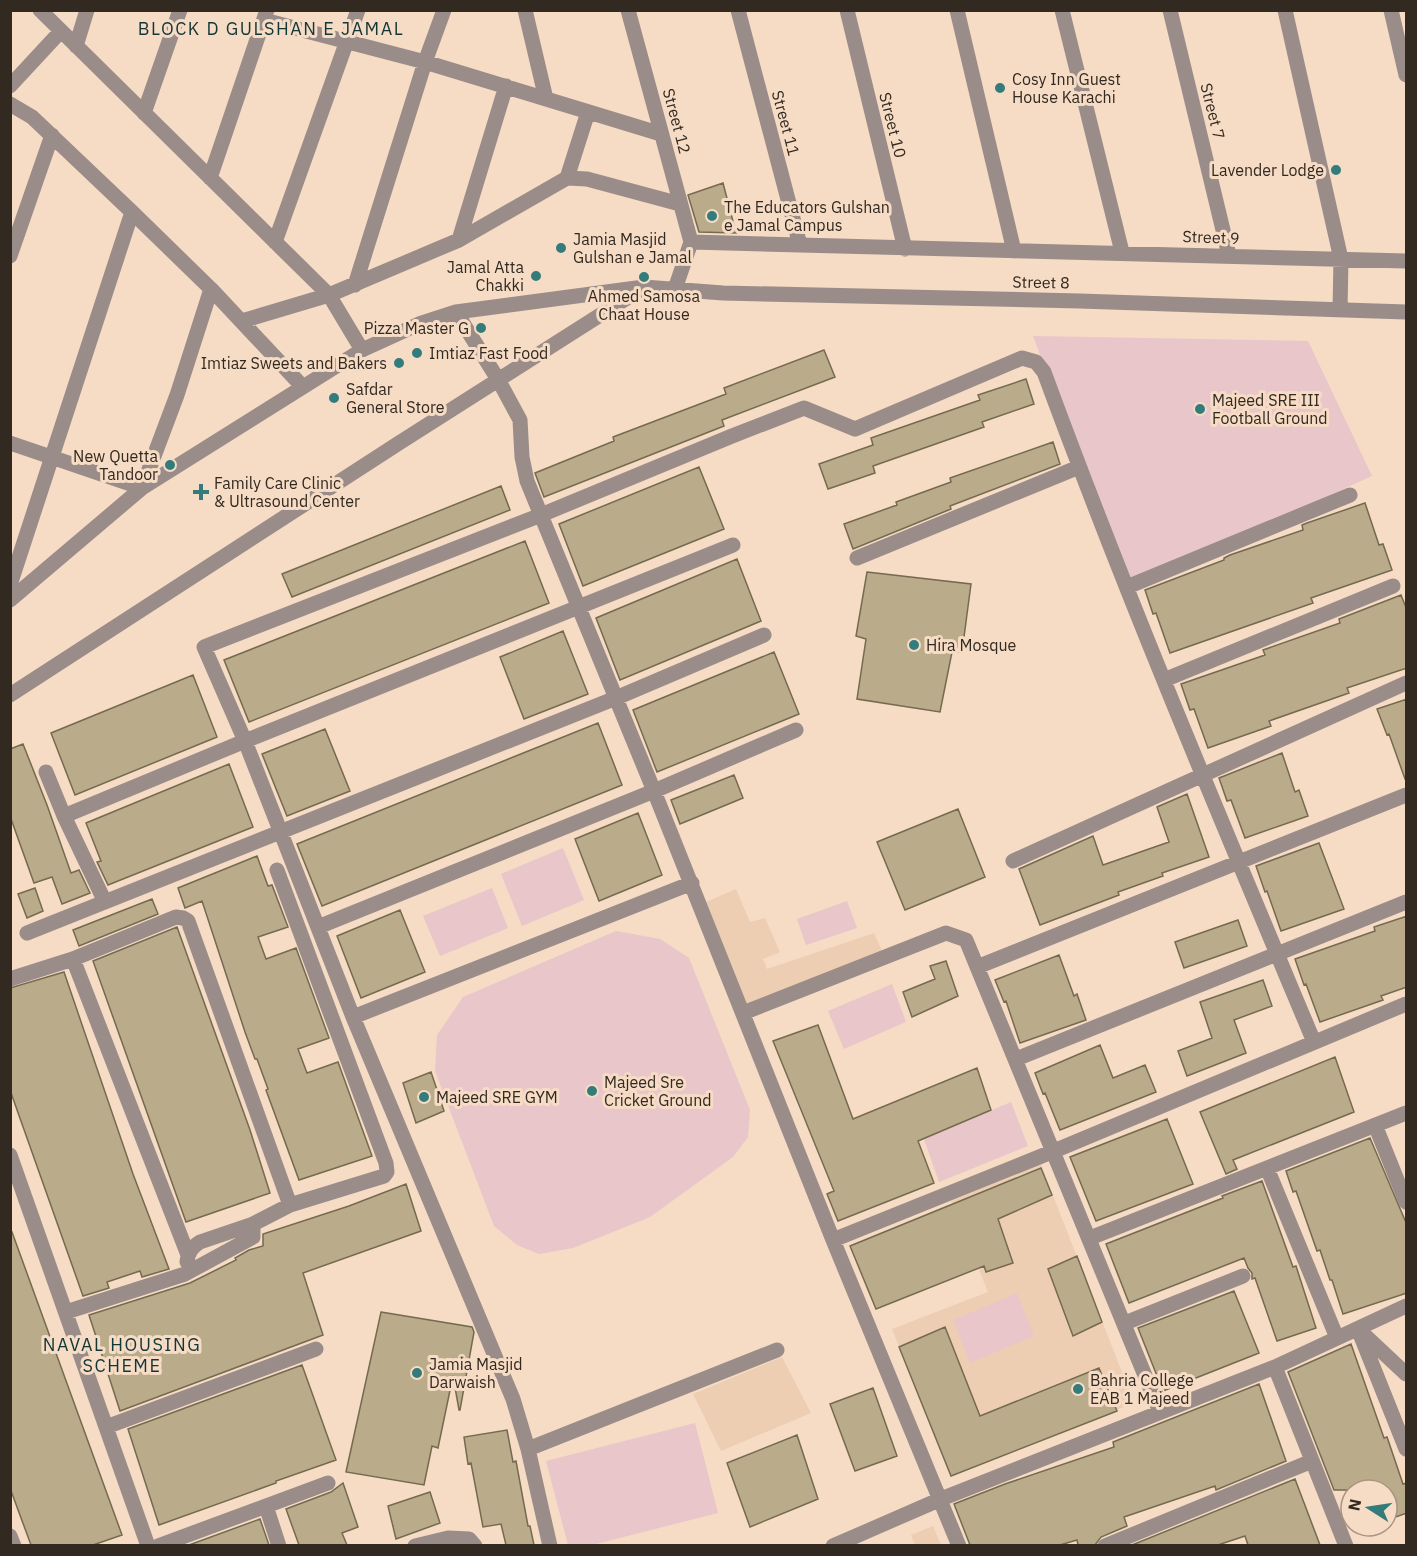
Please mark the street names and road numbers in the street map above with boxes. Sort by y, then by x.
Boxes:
street label: Street 7 [1196,81,1230,141]
street label: Street 12 [659,86,695,156]
street label: Street 11 [768,88,804,158]
street label: Street 10 [875,90,911,160]
street label: Street 9 [1182,226,1240,248]
street label: Street 8 [1012,272,1070,292]

